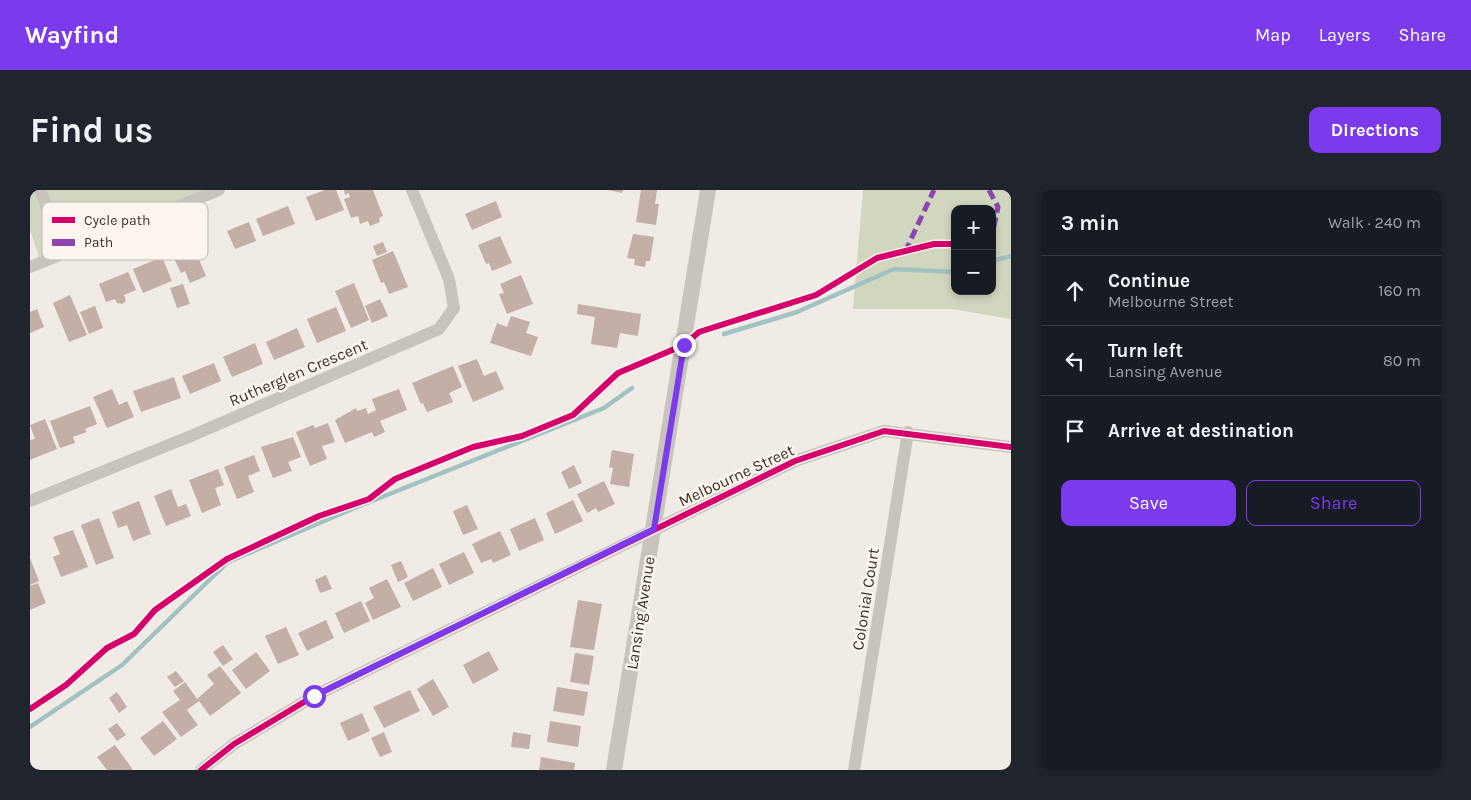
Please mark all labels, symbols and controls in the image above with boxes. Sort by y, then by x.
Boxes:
text: Wayfind [25,21,119,49]
text: Map [1255,24,1291,46]
text: Layers [1319,24,1371,46]
text: Share [1399,24,1446,46]
button: Directions [1309,107,1441,153]
text: Find us [30,110,153,151]
legend [42,202,208,260]
map controls [951,205,996,295]
button: + [951,205,996,250]
text: 3 min [1061,211,1119,235]
text: Cycle path [84,212,150,229]
text: Walk · 240 m [1328,213,1421,232]
text: Path [84,234,113,251]
button: − [951,250,996,295]
text: Continue [1108,270,1190,292]
icon: ahead [1061,277,1089,305]
text: 160 m [1378,281,1421,300]
text: Melbourne Street [1108,292,1234,311]
route end [673,334,696,357]
street label: Rutherglen Crescent [226,335,370,410]
text: Turn left [1108,340,1183,362]
icon: left [1061,347,1089,375]
text: 80 m [1383,351,1421,370]
text: Lansing Avenue [1108,362,1222,381]
icon: arrive [1061,417,1089,445]
text: Arrive at destination [1108,420,1294,442]
street label: Melbourne Street [675,440,797,511]
button: Save [1061,480,1236,526]
button: Share [1246,480,1421,526]
street label: Colonial Court [848,547,883,652]
street label: Lansing Avenue [622,555,659,671]
route start [303,685,326,708]

